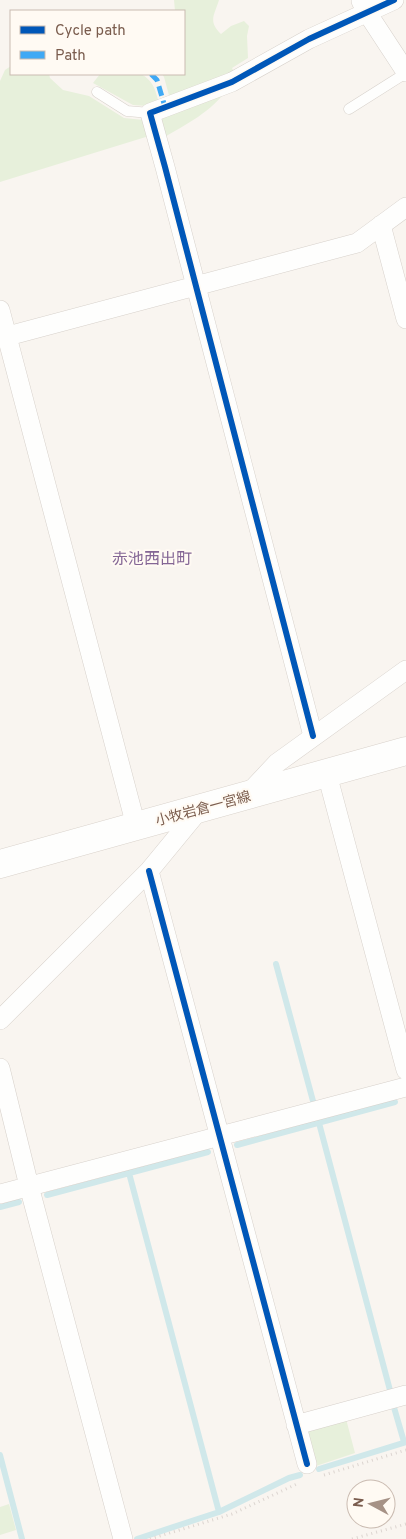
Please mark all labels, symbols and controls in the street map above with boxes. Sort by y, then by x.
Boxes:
legend [10,10,185,75]
text: Cycle path [55,22,126,41]
text: Path [55,47,86,66]
district label: 赤池西出町 [112,550,192,570]
street label: 小牧岩倉一宮線 [154,788,253,830]
north arrow [346,1479,396,1529]
text: N [351,1497,369,1509]

